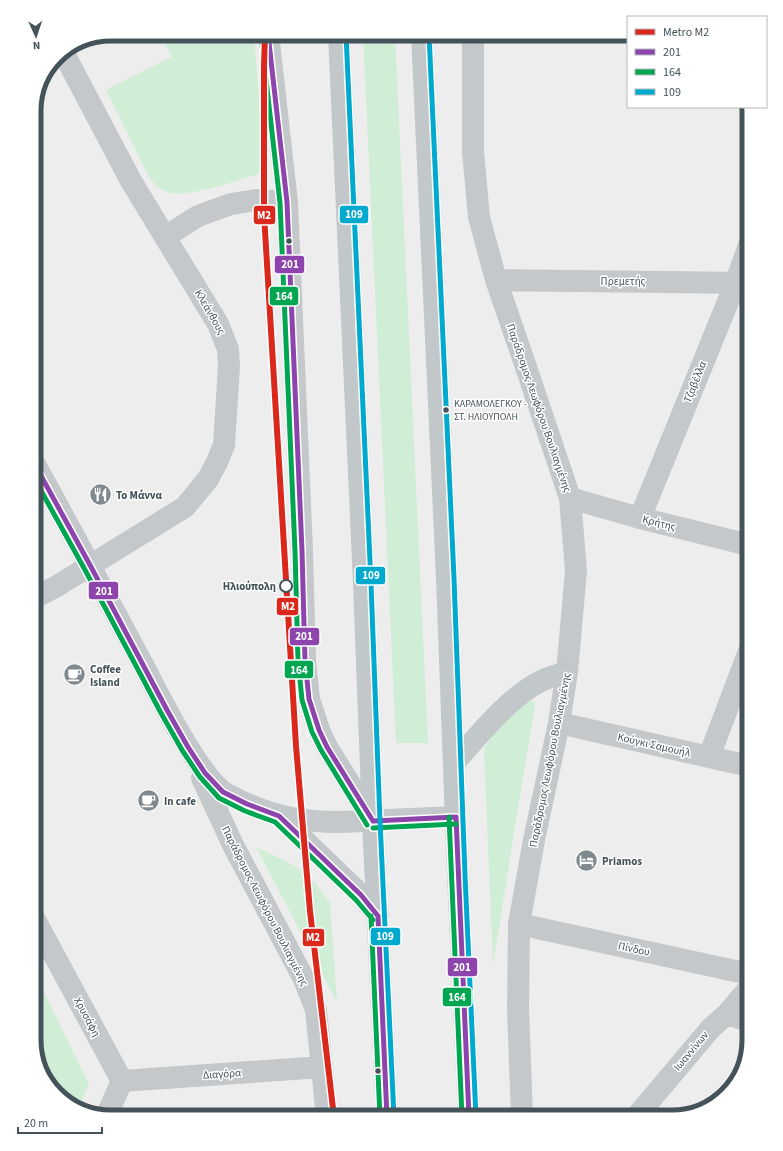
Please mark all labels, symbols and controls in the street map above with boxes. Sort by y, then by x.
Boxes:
north arrow [16,16,56,56]
legend [627,16,767,108]
text: Metro Μ2 [663,24,709,41]
text: N [32,38,41,53]
text: 201 [663,44,681,61]
text: 164 [663,64,681,81]
text: 109 [663,84,681,101]
line badge: Μ2 [253,205,276,225]
line badge: 109 [339,205,369,224]
text: 109 [345,207,363,222]
text: Μ2 [257,208,271,223]
unlabelled marker [284,236,294,246]
line badge: 201 [274,255,305,274]
text: 201 [281,257,299,272]
street label: Πρεμετής [601,274,646,289]
line badge: 164 [269,286,299,306]
street label: Κλεάνθους [191,287,229,337]
text: 164 [275,289,293,304]
street label: Παράδρομος Λεωφόρου Βουλιαγμένης [503,322,575,495]
street label: Τζαβέλλα [680,359,710,405]
place label: ΚΑΡΑΜΟΛΕΓΚΟΥ - ΣΤ. ΗΛΙΟΥΠΟΛΗ [454,397,527,424]
marker: ΚΑΡΑΜΟΛΕΓΚΟΥ - ΣΤ. ΗΛΙΟΥΠΟΛΗ [441,405,451,415]
restaurant icon: Το Μάννα [87,482,113,508]
place label: Το Μάννα [116,488,163,503]
street label: Κρήτης [641,512,678,534]
line badge: 109 [355,566,386,585]
text: 109 [362,568,380,583]
place label: Ηλιούπολη [223,579,276,594]
marker: Ηλιούπολη [279,579,293,593]
line badge: 201 [88,581,119,600]
text: 201 [95,584,113,599]
line badge: Μ2 [276,597,299,616]
text: Μ2 [281,599,295,614]
line badge: 201 [289,627,320,646]
text: 201 [295,629,313,644]
line badge: 164 [284,660,314,679]
cafe icon: Coffee Island [62,662,88,688]
place label: Coffee Island [90,662,121,690]
text: 164 [290,663,308,678]
street label: Παράδρομος Λεωφόρου Βουλιαγμένης [526,671,574,849]
street label: Κούγκι Σαμουήλ [616,729,692,761]
cafe icon: In cafe [135,788,161,814]
place label: In cafe [164,794,196,809]
street label: Παράδρομος Λεωφόρου Βουλιαγμένης [218,823,312,989]
hotel icon: Priamos [573,848,599,874]
place label: Priamos [602,854,642,869]
line badge: 109 [370,927,401,946]
line badge: Μ2 [302,928,325,947]
text: 109 [376,929,394,944]
text: Μ2 [306,930,320,945]
street label: Πίνδου [617,938,651,960]
line badge: 201 [447,957,478,977]
text: 201 [453,960,471,975]
line badge: 164 [442,987,472,1007]
text: 164 [448,990,466,1005]
street label: Χρυσάφη [70,995,104,1039]
street label: Ιωαννίνων [670,1028,712,1074]
street label: Διαγόρα [202,1065,242,1083]
unlabelled marker [373,1066,383,1076]
scale bar [18,1109,102,1135]
text: 20 m [24,1115,48,1132]

